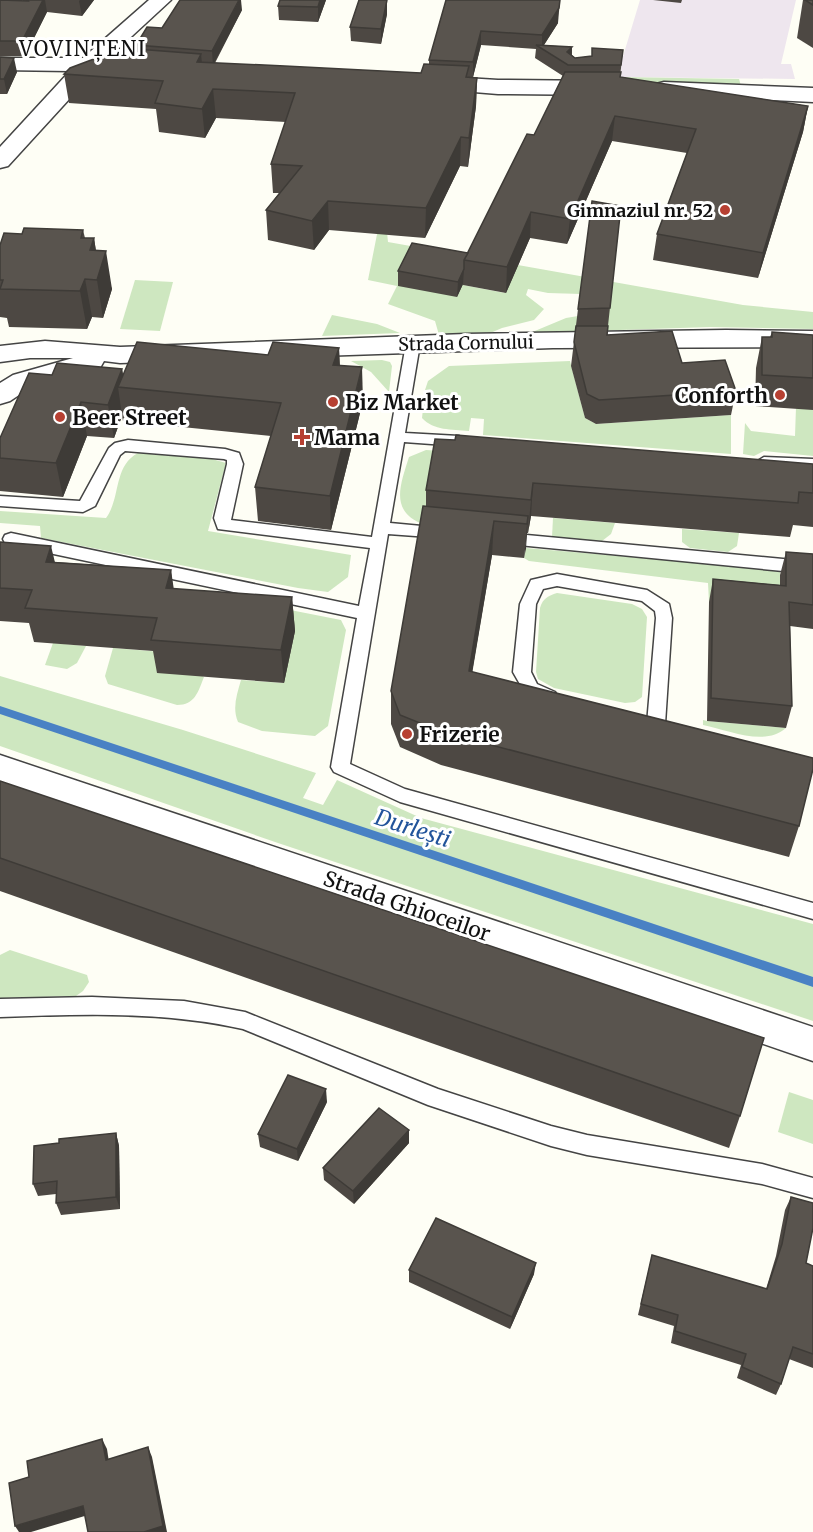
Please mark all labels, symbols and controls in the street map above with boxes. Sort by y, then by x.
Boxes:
district label: VOVINȚENI [18,36,147,62]
place label: Gimnaziul nr. 52 [567,199,713,222]
marker: Gimnaziul nr. 52 [718,203,732,217]
street label: Strada Cornului [398,330,534,356]
place label: Conforth [675,382,768,409]
marker: Conforth [773,388,787,402]
place label: Biz Market [345,389,459,416]
marker: Biz Market [326,395,340,409]
place label: Beer Street [72,404,187,431]
marker: Beer Street [53,410,67,424]
place label: Mama [314,424,380,451]
marker: Mama [295,430,309,444]
place label: Frizerie [419,721,500,748]
marker: Frizerie [400,727,414,741]
water label: Durlești [371,802,454,853]
street label: Strada Ghioceilor [320,865,494,947]

